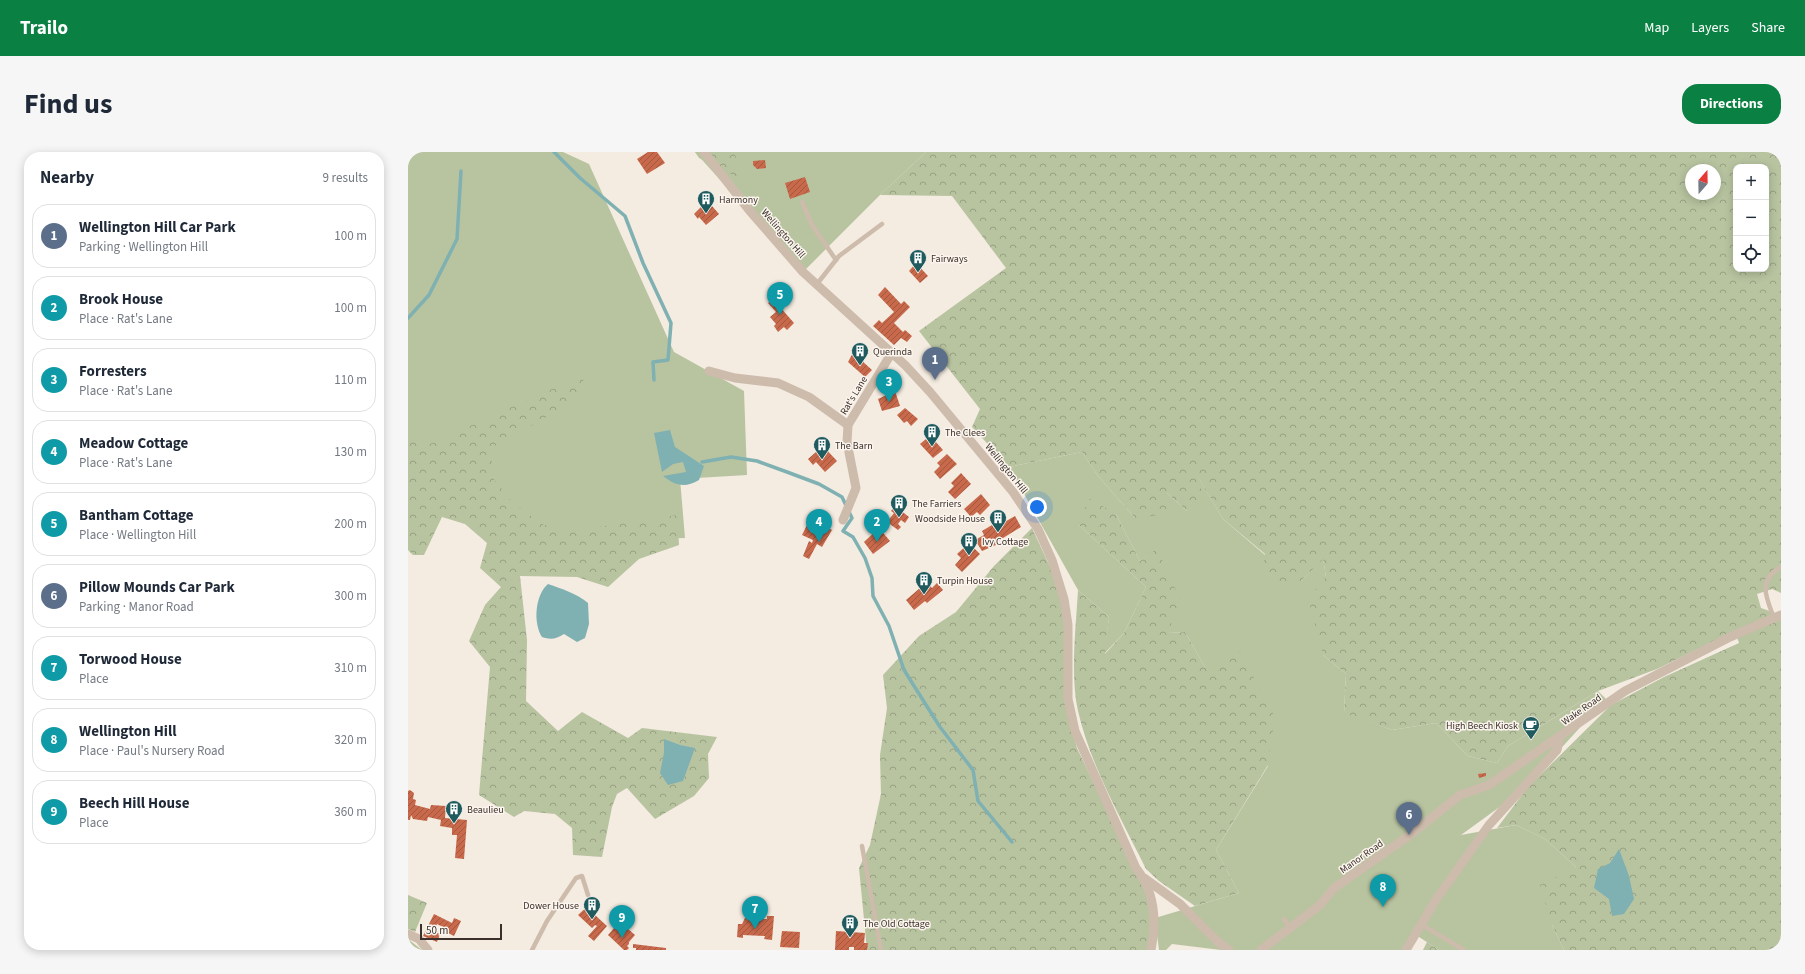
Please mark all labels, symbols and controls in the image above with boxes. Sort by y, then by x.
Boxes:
text: Trailo [20,15,68,42]
text: Map [1644,18,1669,38]
text: Layers [1691,18,1729,38]
text: Share [1751,18,1785,38]
text: Find us [24,84,112,124]
button: Directions [1682,84,1781,124]
north arrow [1685,164,1721,200]
map controls [1733,164,1769,272]
button: + [1733,164,1769,200]
text: Nearby [40,166,94,190]
text: 9 results [323,169,368,187]
building icon: Harmony [696,189,716,214]
place label: Harmony [719,193,758,207]
button: − [1733,200,1769,236]
street label: Wellington Hill [758,206,809,262]
text: Wellington Hill Car Park [79,217,236,238]
text: 1 [51,227,57,245]
text: 100 m [334,227,367,245]
button: locate [1733,236,1769,272]
text: Parking · Wellington Hill [79,238,208,256]
building icon: Fairways [908,248,928,273]
place label: Fairways [931,252,968,266]
pin: 5 [767,282,793,315]
text: Brook House [79,289,163,310]
text: 2 [51,299,57,317]
text: 100 m [334,299,367,317]
text: Place · Rat's Lane [79,310,172,328]
building icon: Querinda [850,341,870,366]
place label: Querinda [873,345,912,359]
pin: 1 [922,347,948,380]
text: Forresters [79,361,147,382]
pin: 3 [876,369,902,402]
text: 3 [51,371,57,389]
text: 110 m [334,371,367,389]
street label: Rat's Lane [837,374,871,417]
text: Place · Rat's Lane [79,382,172,400]
building icon: The Clees [922,422,942,447]
place label: The Clees [945,426,985,440]
text: Meadow Cottage [79,433,188,454]
building icon: The Barn [812,435,832,460]
place label: The Barn [835,439,873,453]
street label: Wellington Hill [982,440,1031,497]
text: 4 [51,443,57,461]
text: 130 m [334,443,367,461]
text: Place · Rat's Lane [79,454,172,472]
building icon: The Farriers [889,493,909,518]
place label: The Farriers [912,497,961,511]
your location [1027,497,1047,517]
text: Bantham Cottage [79,505,194,526]
building icon: Woodside House [988,508,1008,533]
pin: 4 [806,509,832,542]
pin: 2 [864,509,890,542]
place label: Woodside House [915,512,985,526]
text: 5 [51,515,57,533]
text: 200 m [334,515,367,533]
text: Place · Wellington Hill [79,526,196,544]
building icon: Ivy Cottage [959,531,979,556]
place label: Ivy Cottage [982,535,1028,549]
building icon: Turpin House [914,570,934,595]
place label: Turpin House [937,574,993,588]
text: Pillow Mounds Car Park [79,577,235,598]
text: 6 [51,587,57,605]
text: 300 m [334,587,367,605]
text: Parking · Manor Road [79,598,194,616]
text: Torwood House [79,649,182,670]
text: 7 [51,659,57,677]
text: 310 m [334,659,367,677]
text: Place [79,670,108,688]
street label: Wake Road [1559,691,1604,729]
cafe icon: High Beech Kiosk [1521,715,1541,740]
place label: High Beech Kiosk [1446,719,1518,733]
text: Wellington Hill [79,721,176,742]
text: 8 [51,731,57,749]
text: 320 m [334,731,367,749]
text: Place · Paul's Nursery Road [79,742,225,760]
text: Beech Hill House [79,793,189,814]
building icon: Beaulieu [444,799,464,824]
pin: 6 [1396,802,1422,835]
text: 9 [51,803,57,821]
text: 360 m [334,803,367,821]
place label: Beaulieu [467,803,504,817]
text: Place [79,814,108,832]
street label: Manor Road [1337,837,1386,877]
pin: 8 [1370,874,1396,907]
building icon: Dower House [582,895,602,920]
pin: 7 [742,896,768,929]
place label: Dower House [523,899,579,913]
pin: 9 [609,905,635,938]
building icon: The Old Cottage [840,913,860,938]
place label: The Old Cottage [863,917,930,931]
scale bar [420,922,502,941]
text: 50 m [426,923,448,938]

